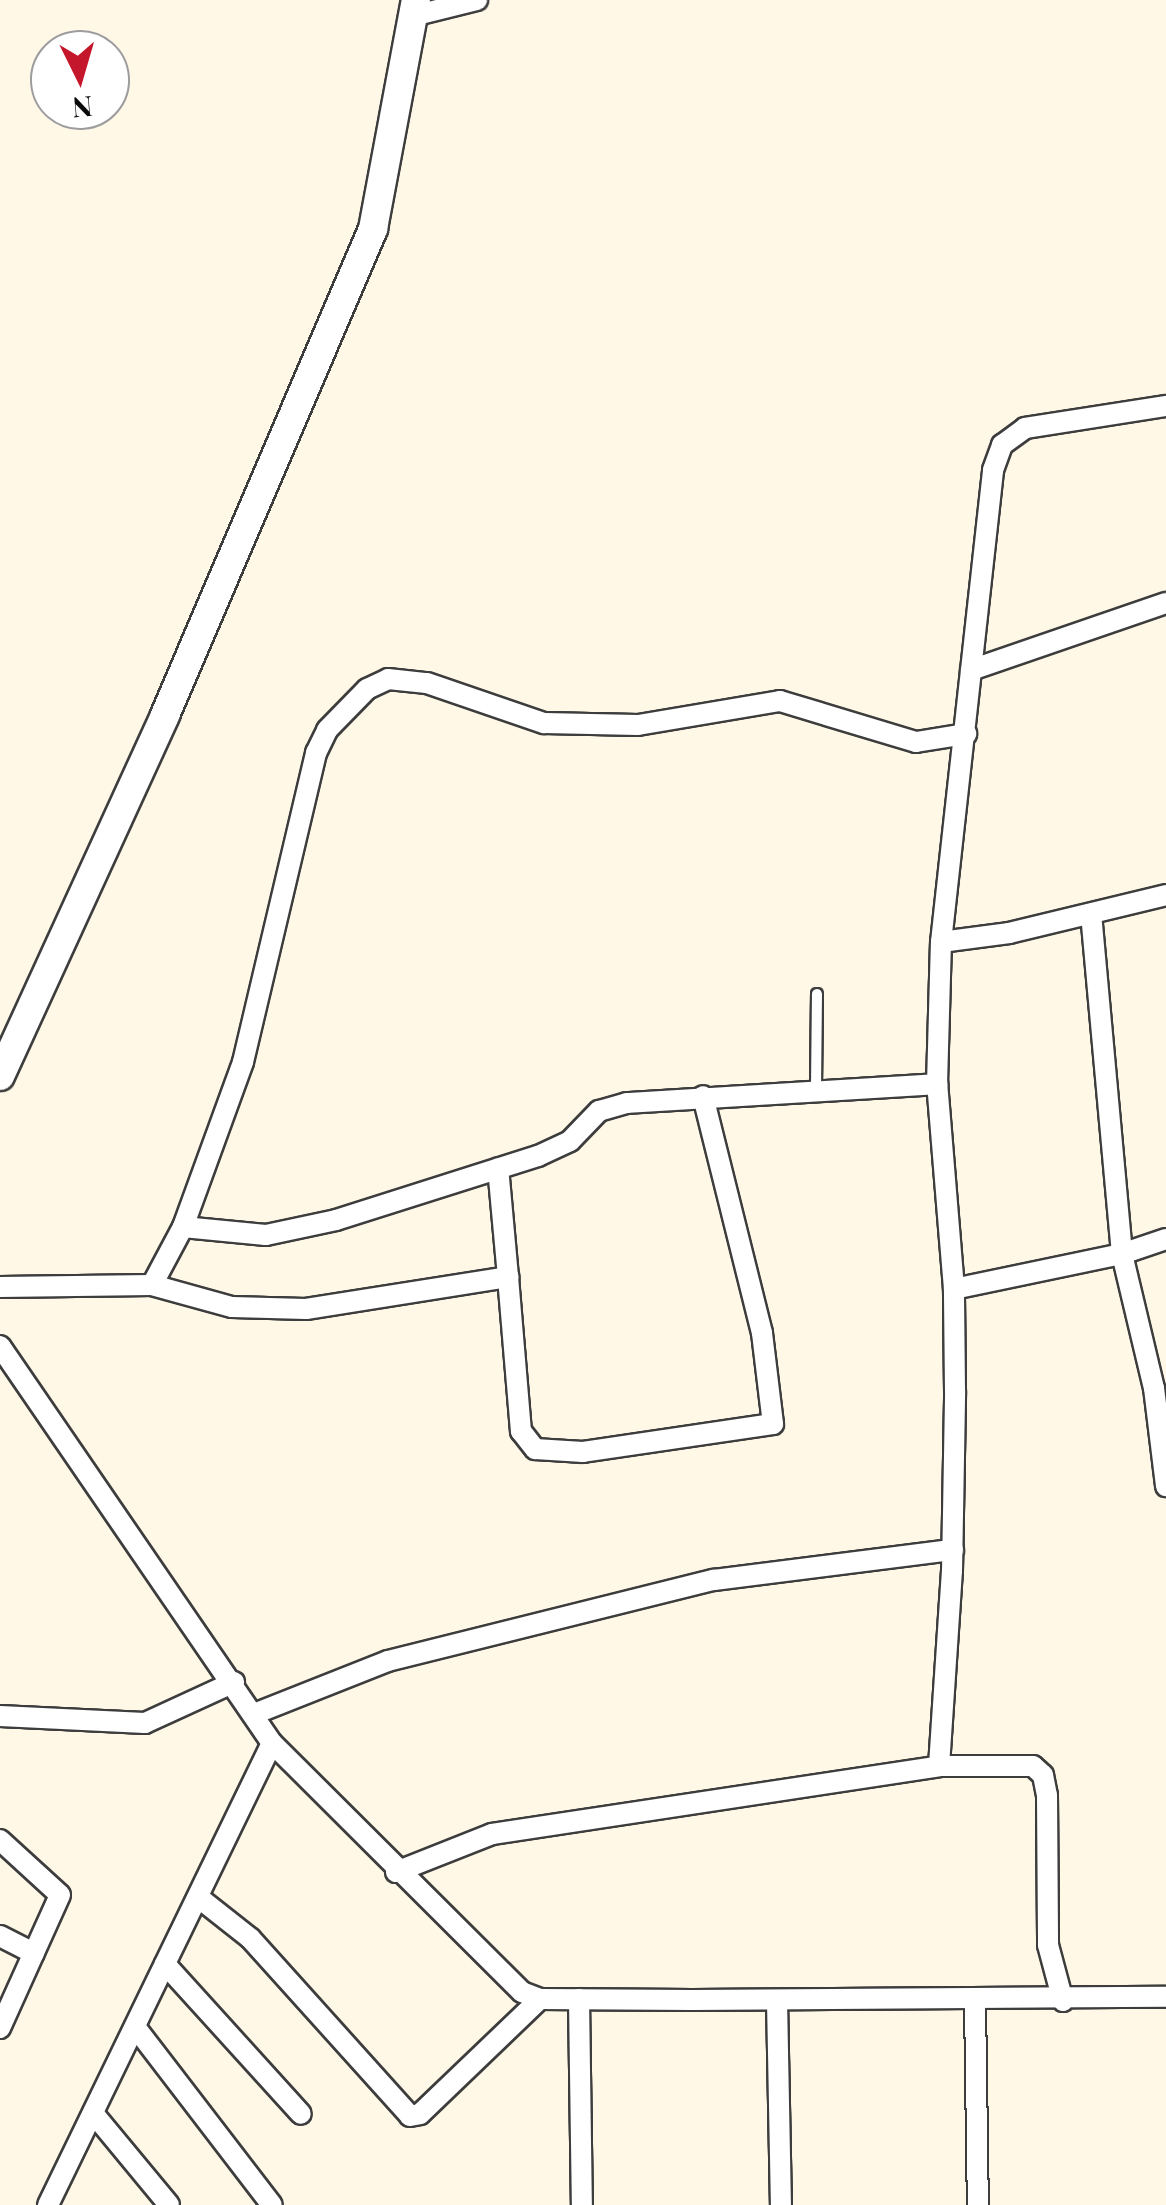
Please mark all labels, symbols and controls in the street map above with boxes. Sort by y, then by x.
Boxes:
north arrow [30,30,130,130]
text: N [71,89,94,128]

